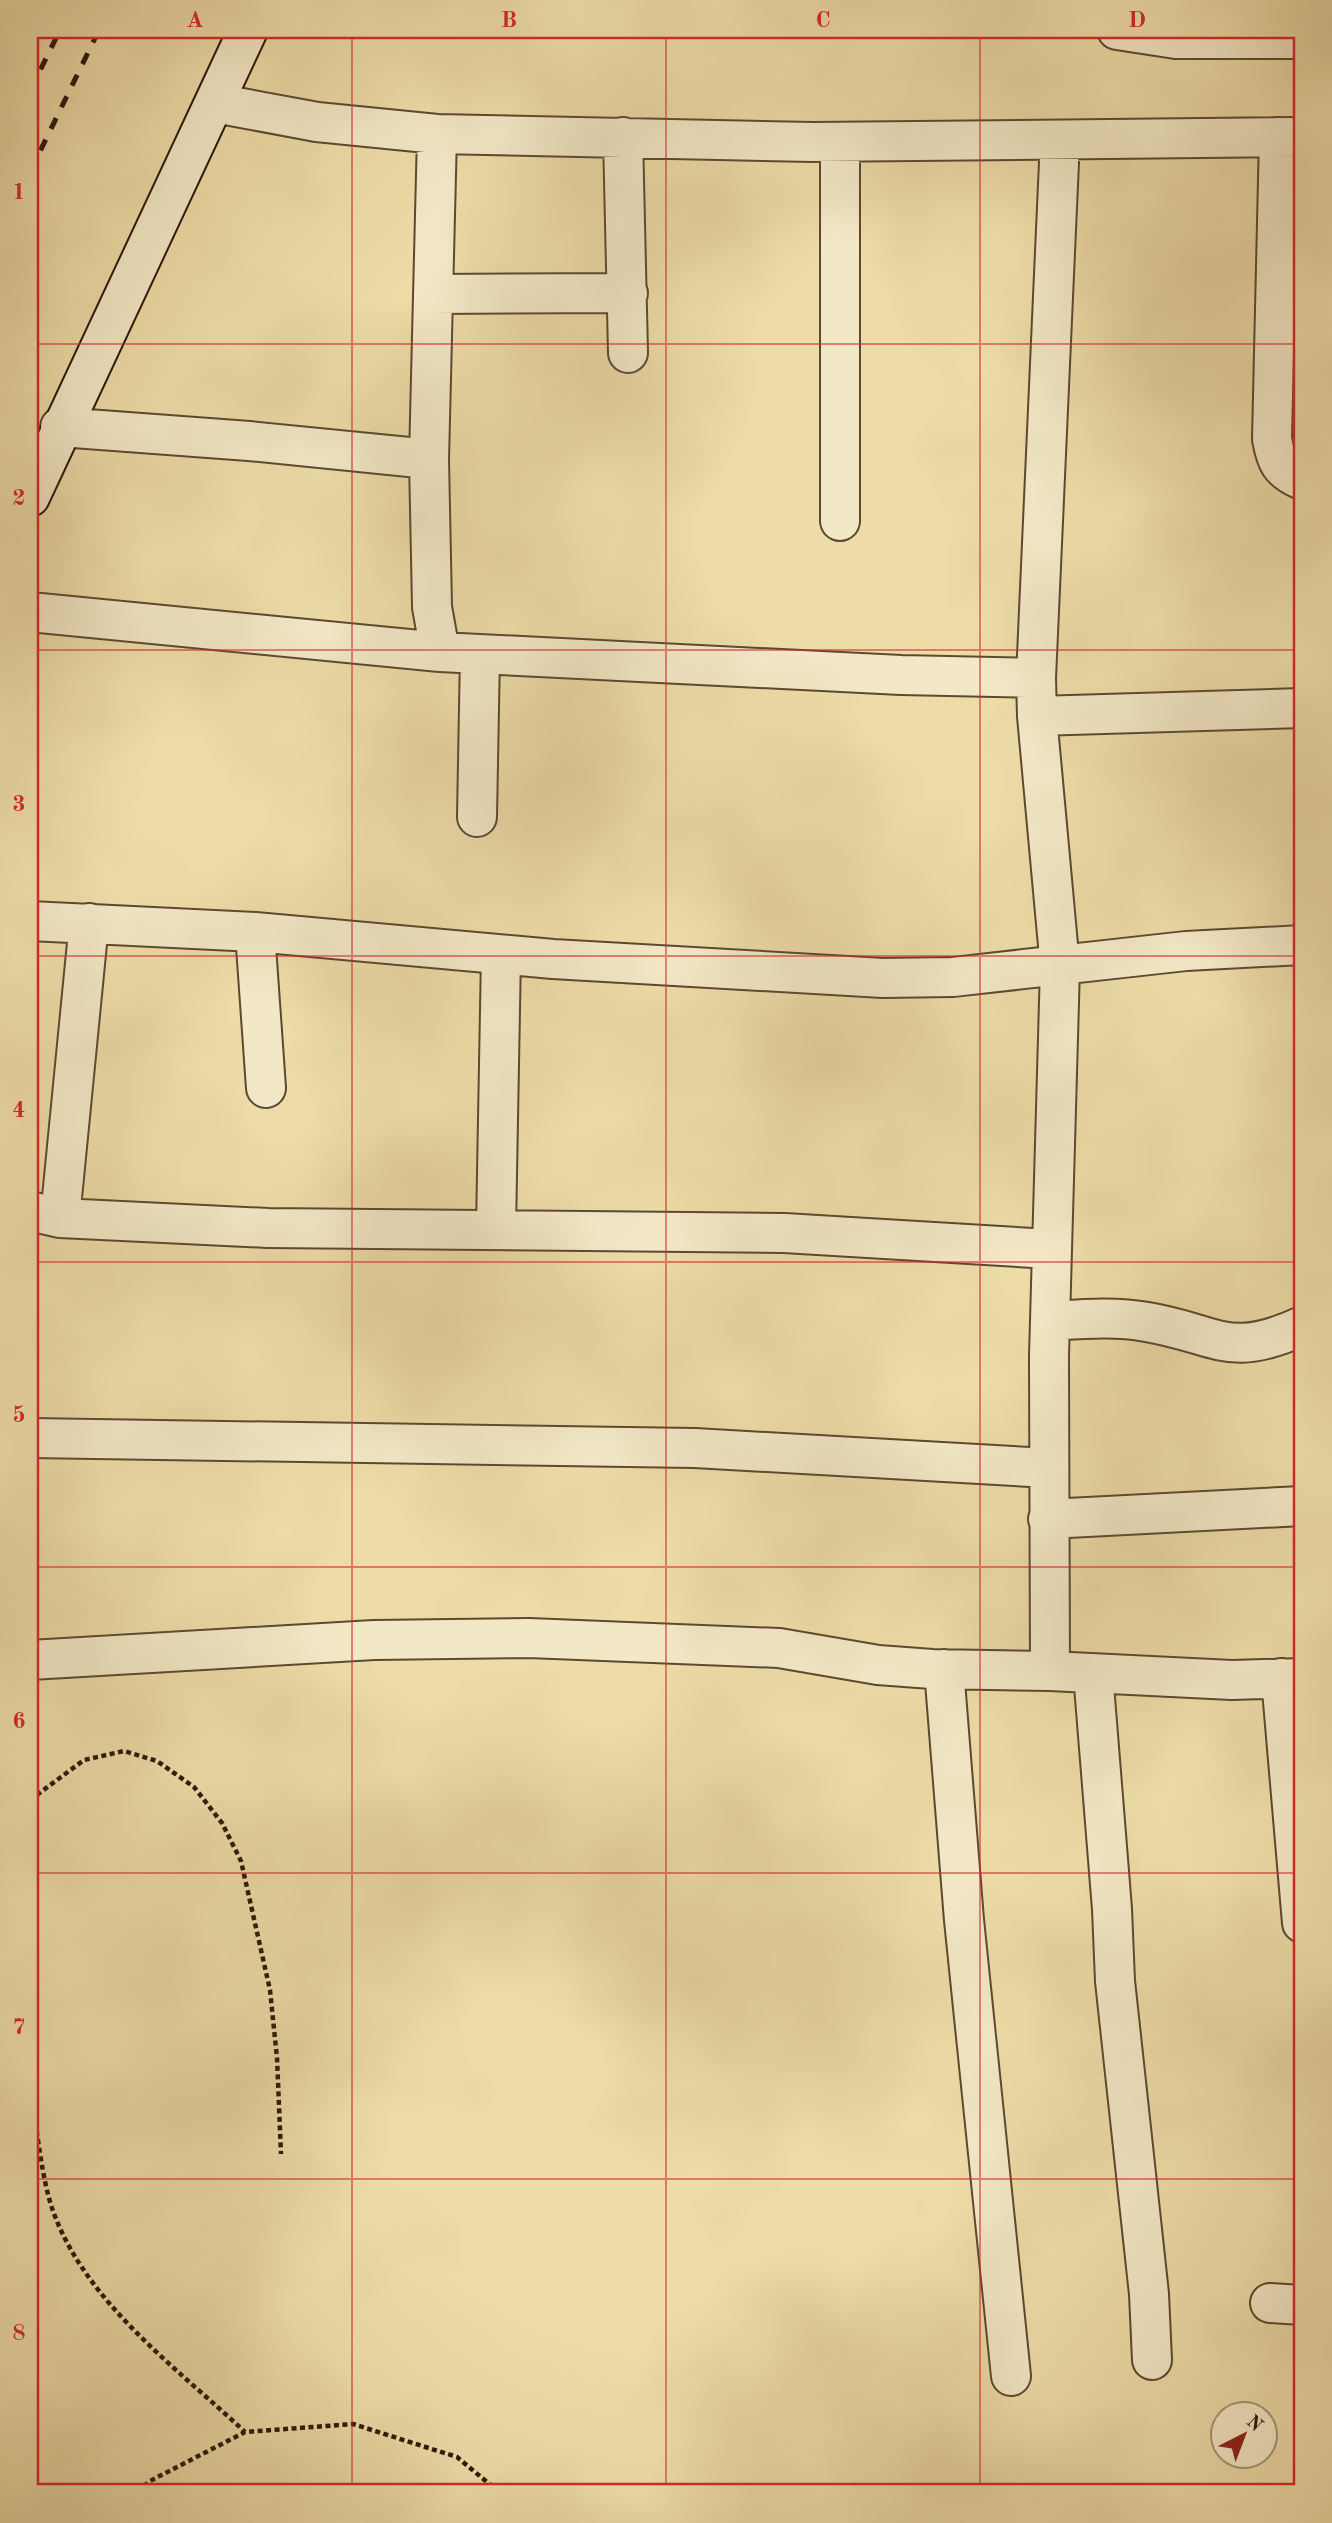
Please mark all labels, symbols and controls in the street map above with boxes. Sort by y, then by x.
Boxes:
text: A [186,9,204,32]
text: B [501,9,517,32]
text: C [815,9,831,32]
text: D [1128,9,1146,32]
text: 1 [12,181,26,204]
text: 2 [12,487,26,510]
text: 3 [12,793,26,816]
text: 4 [12,1099,26,1122]
text: 5 [12,1404,26,1427]
text: 6 [12,1710,26,1733]
text: 7 [12,2016,26,2039]
text: 8 [12,2322,26,2345]
north arrow [1210,2400,1280,2470]
text: N [1242,2412,1266,2436]

